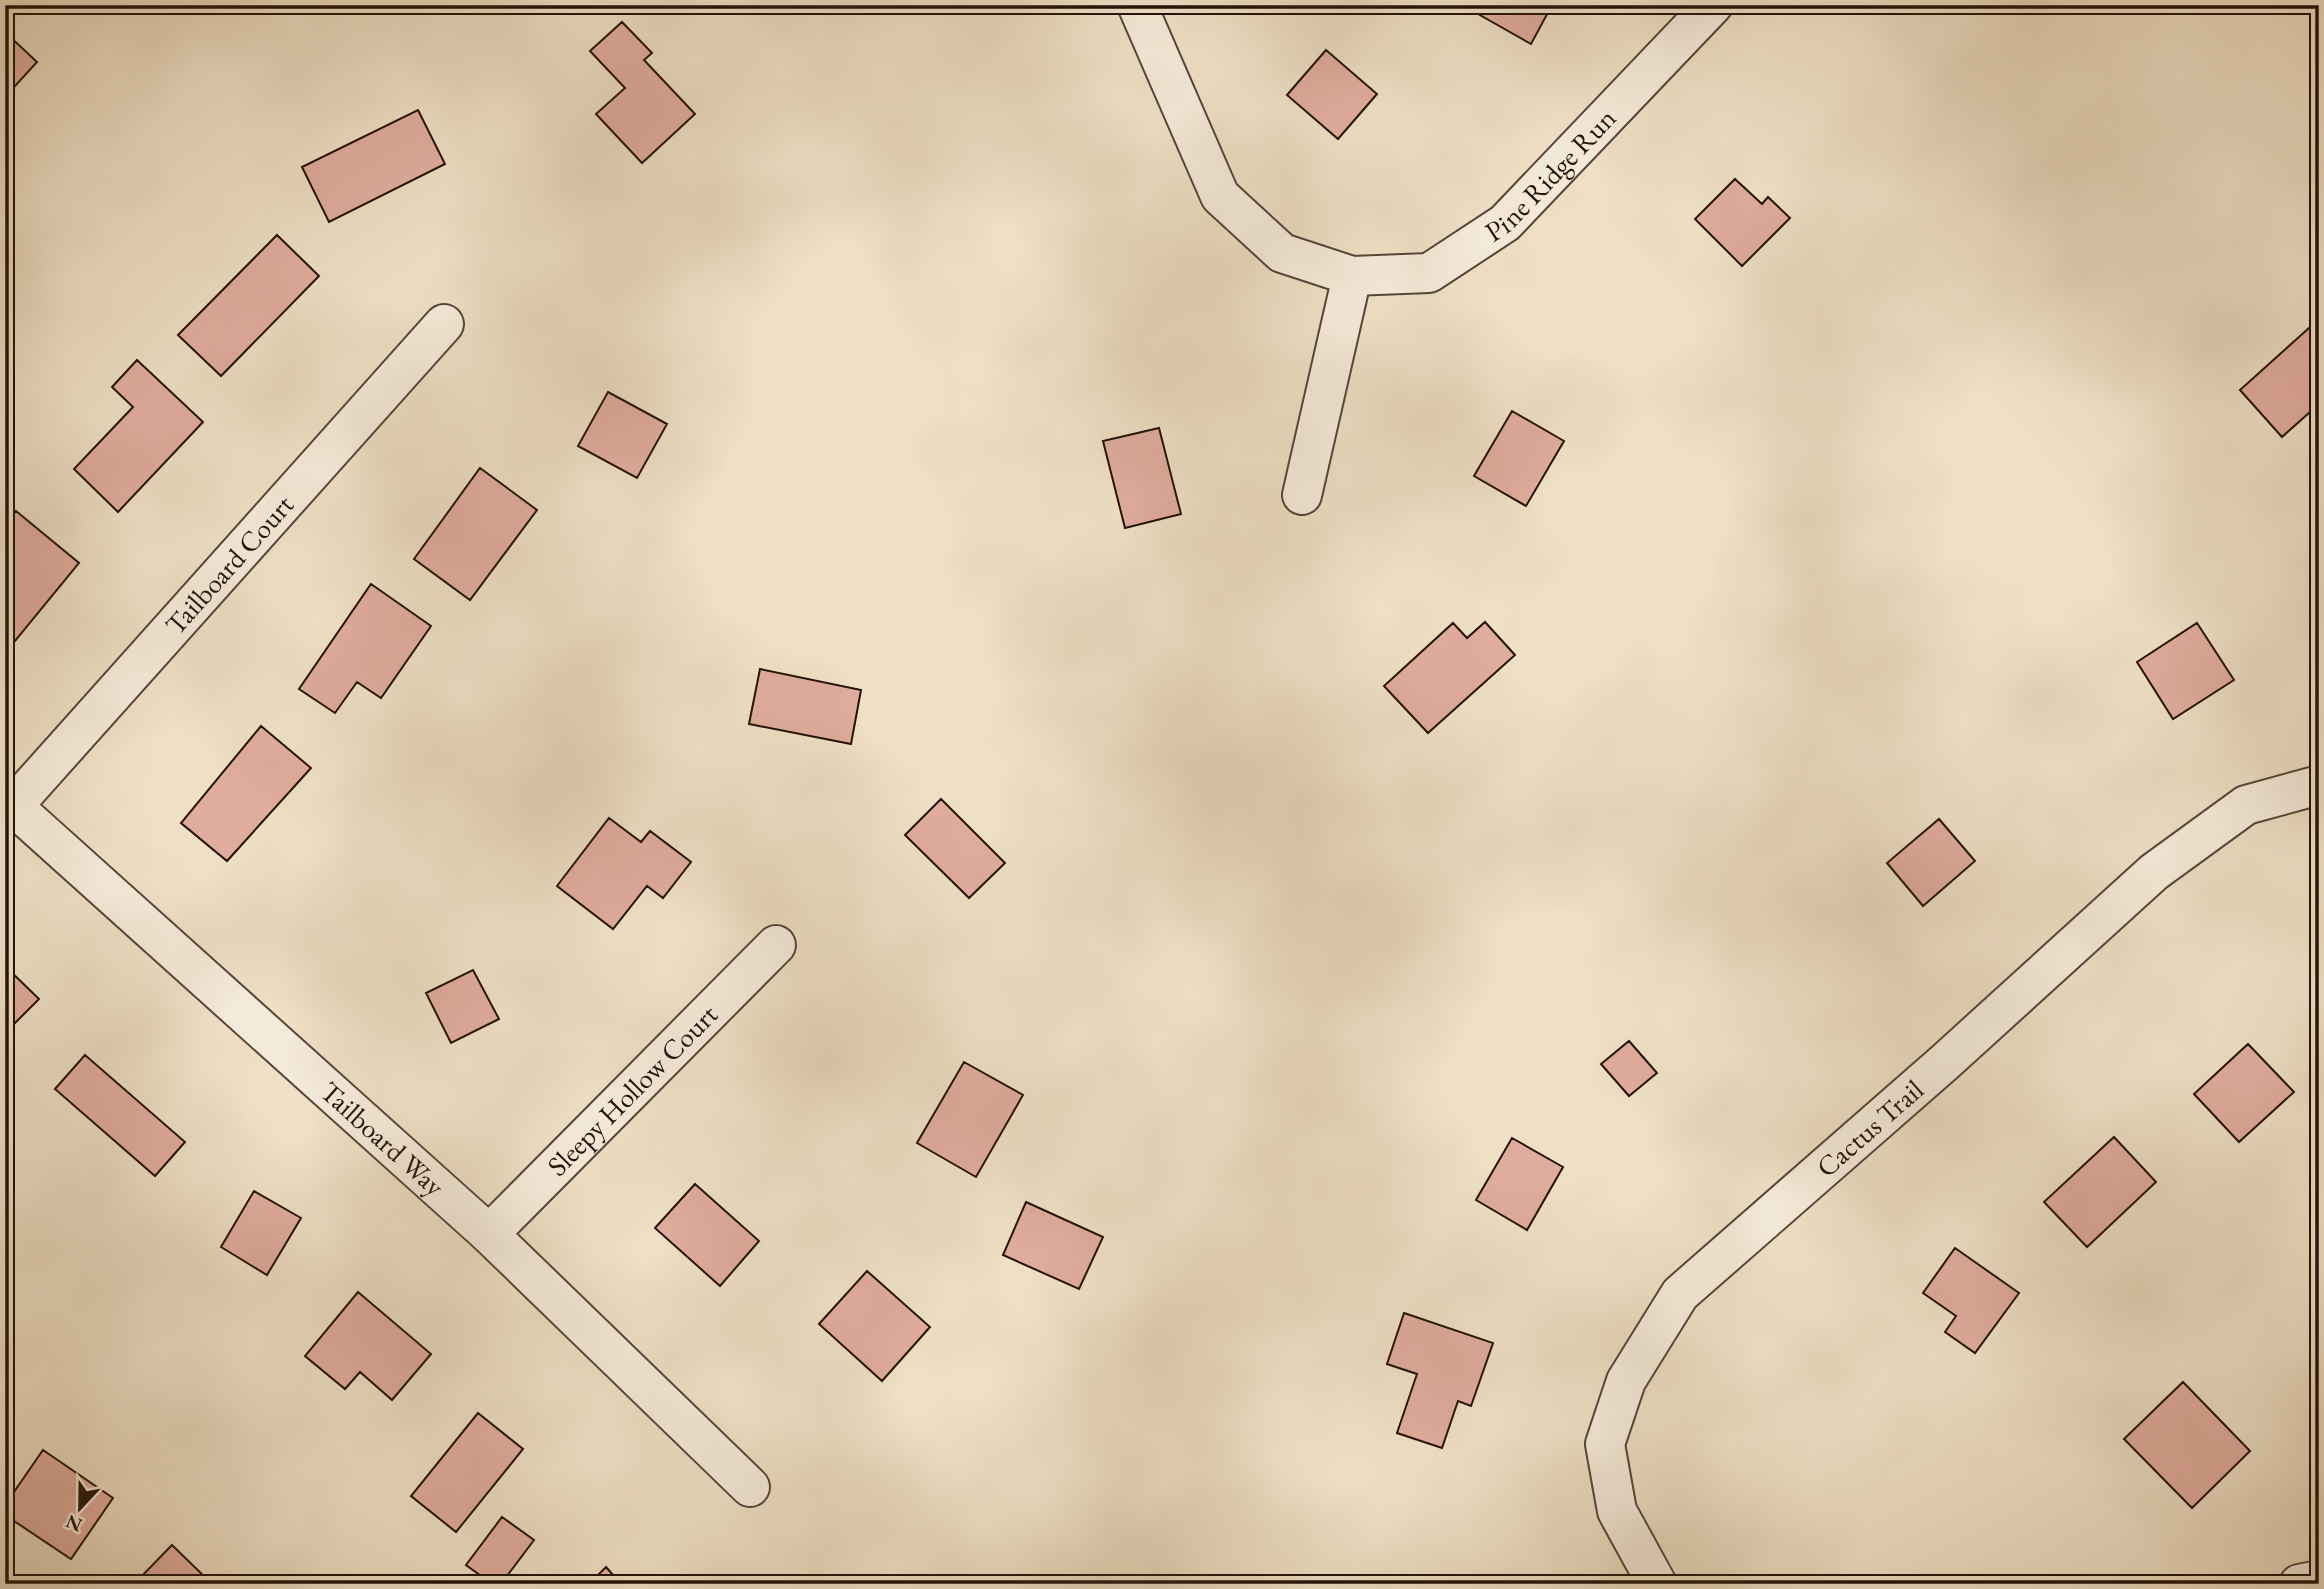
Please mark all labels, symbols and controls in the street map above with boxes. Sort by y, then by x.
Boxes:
street label: Pine Ridge Run [1478,100,1623,249]
street label: Tailboard Court [157,487,301,642]
street label: Sleepy Hollow Court [539,996,725,1183]
street label: Cactus Trail [1808,1071,1931,1185]
street label: Tailboard Way [313,1073,453,1204]
north arrow [46,1474,116,1544]
text: N [61,1509,86,1538]

